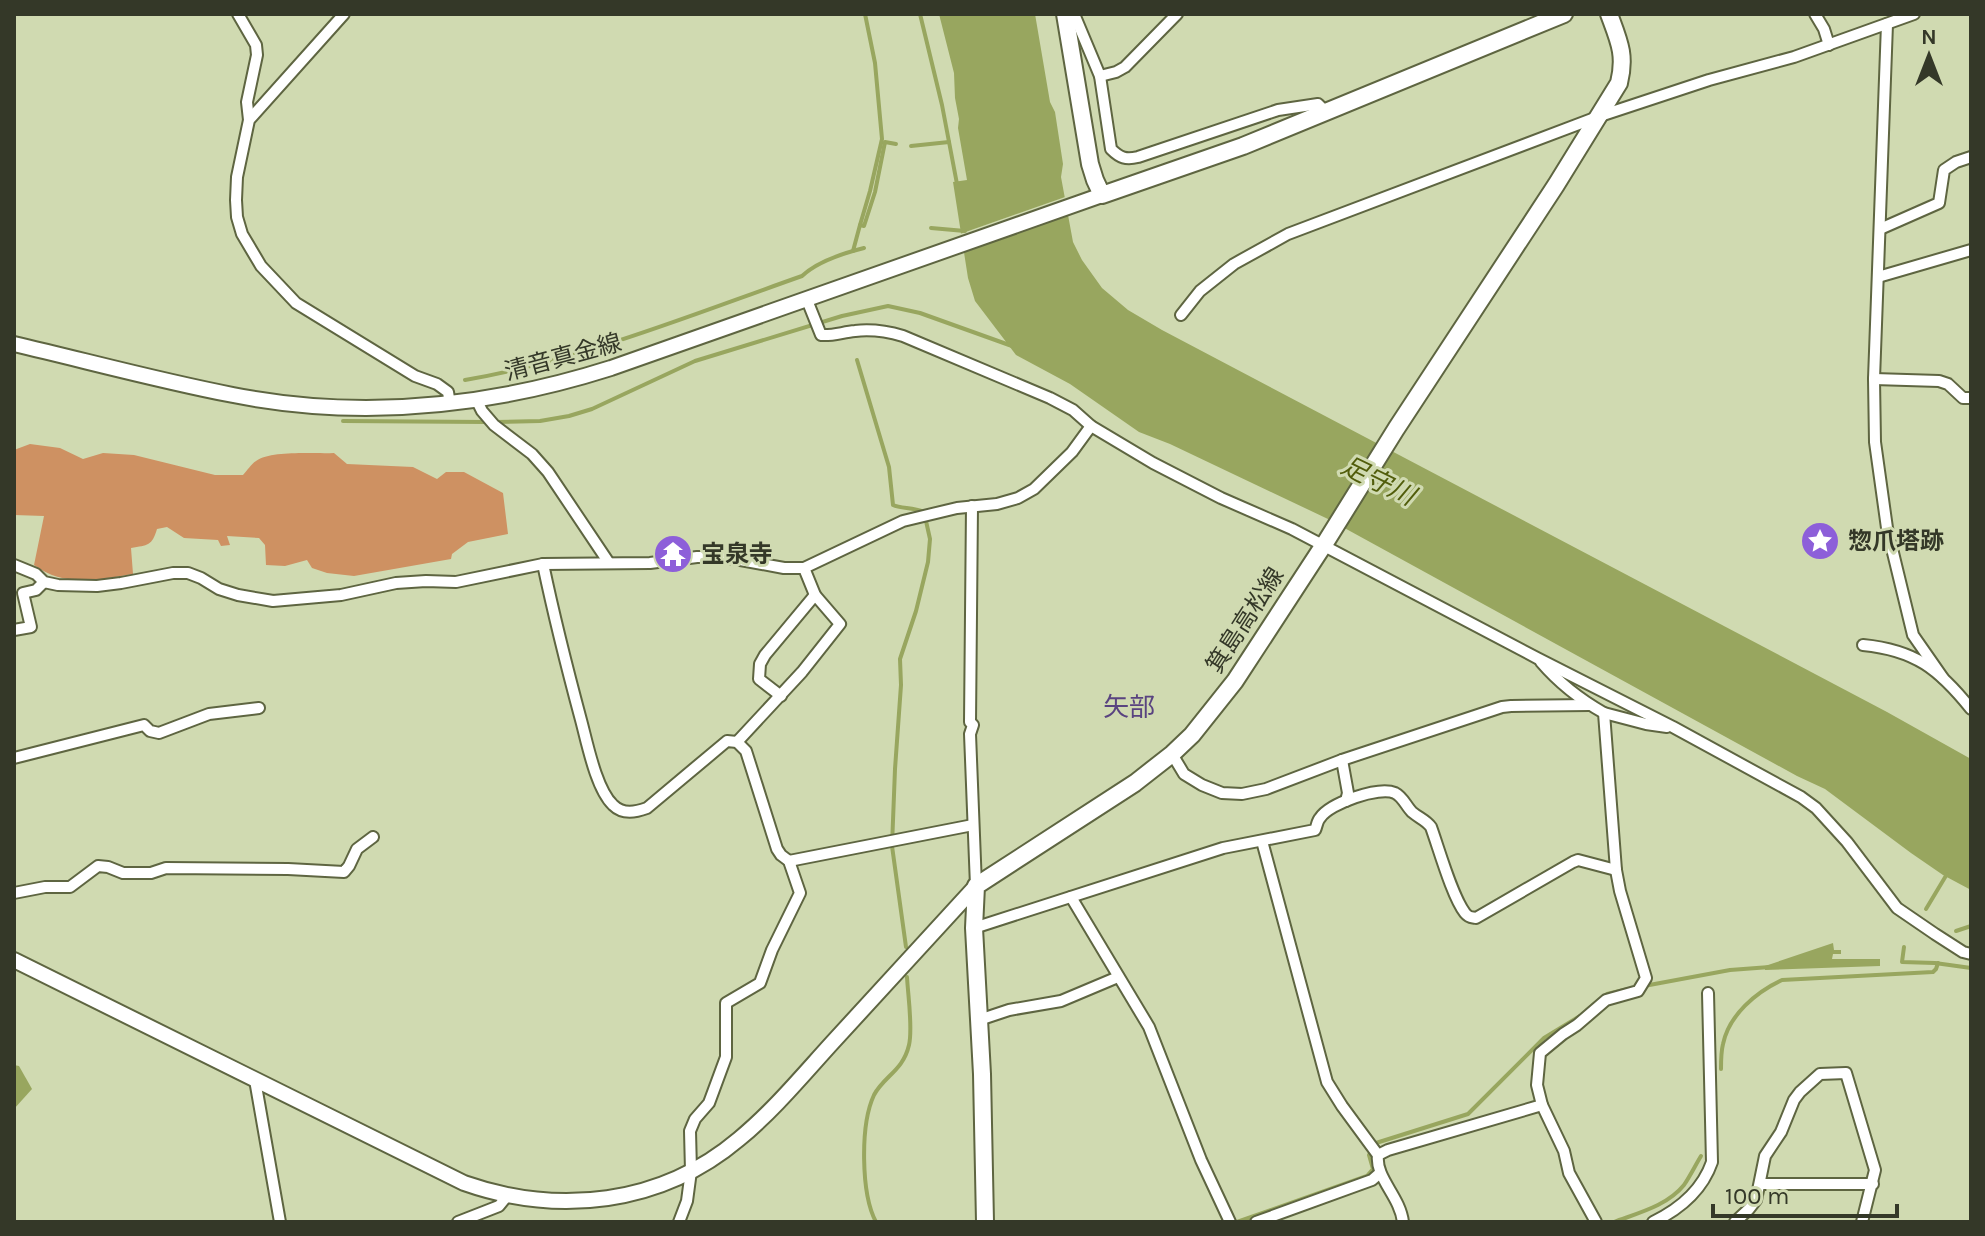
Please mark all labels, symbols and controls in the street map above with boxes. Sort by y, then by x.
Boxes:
north arrow [1889,16,1969,96]
text: N [1921,24,1937,50]
street label: 清音真金線 [501,328,625,386]
water label: 足守川 [1336,450,1423,513]
place icon: 惣爪塔跡 [1799,520,1841,562]
place label: 惣爪塔跡 [1848,527,1944,555]
temple icon: 宝泉寺 [652,533,694,575]
place label: 宝泉寺 [701,540,773,568]
street label: 箕島高松線 [1201,562,1289,678]
district label: 矢部 [1103,692,1155,723]
scale bar [1713,1168,1897,1218]
text: 100 m [1725,1182,1790,1210]

